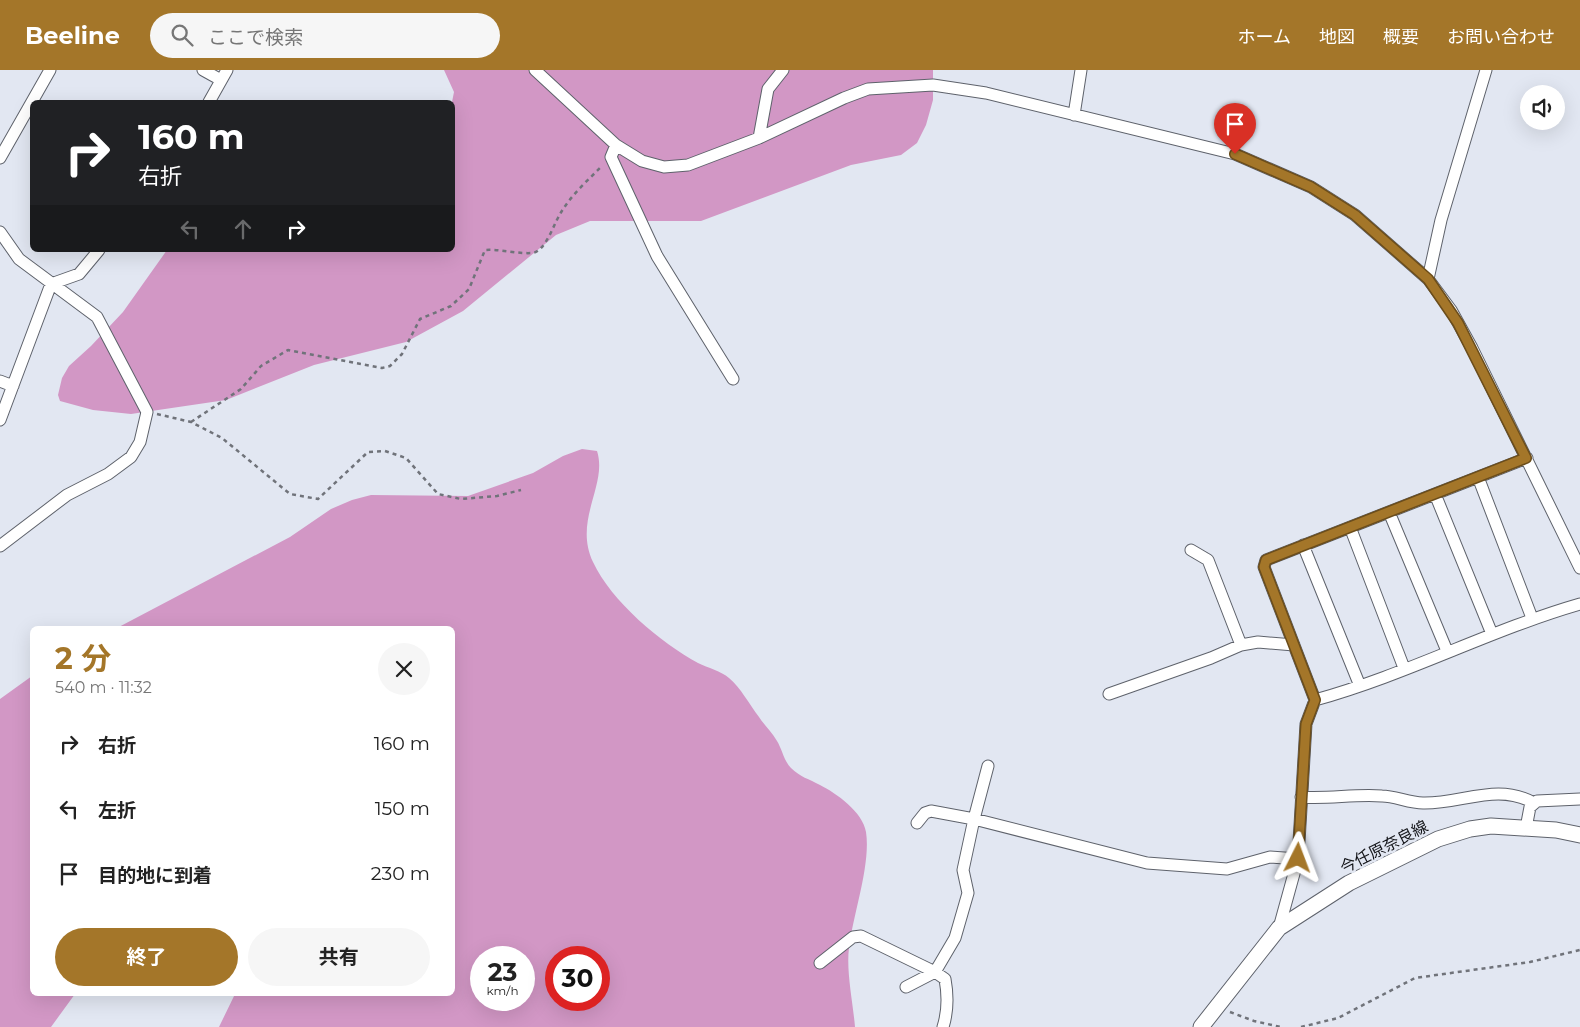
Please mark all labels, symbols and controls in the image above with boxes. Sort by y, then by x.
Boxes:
search box [150,13,500,58]
text: Beeline [25,21,120,50]
icon: search [168,21,196,49]
text: ここで検索 [208,26,303,49]
text: ホーム [1238,26,1291,48]
text: 地図 [1319,26,1355,48]
text: 概要 [1383,26,1419,48]
text: お問い合わせ [1447,26,1555,48]
map controls [1520,85,1565,130]
button: sound [1520,85,1565,130]
pin [1214,103,1256,154]
icon: arrive [1221,110,1249,138]
text: 160 m [138,115,244,158]
icon: right [55,120,120,185]
text: 右折 [138,163,182,190]
icon: left [176,215,204,243]
icon: ahead [229,215,257,243]
icon: right [282,215,310,243]
text: 2 分 [55,640,111,677]
button: close [378,643,430,695]
text: 540 m · 11:32 [55,678,152,697]
icon: right [55,730,83,758]
text: 160 m [374,732,430,755]
text: 右折 [98,734,136,757]
icon: left [55,795,83,823]
text: 150 m [375,797,430,820]
text: 左折 [98,799,136,822]
street label: 今任原奈良線 [1337,817,1431,877]
position arrow [1271,831,1323,883]
icon: arrive [55,860,83,888]
text: 230 m [371,862,430,885]
text: 目的地に到着 [98,864,212,887]
button: 終了 [55,928,238,986]
button: 共有 [248,928,430,986]
speed limit sign: 30 [545,946,610,1011]
text: 23 [488,957,517,987]
text: km/h [486,983,519,998]

